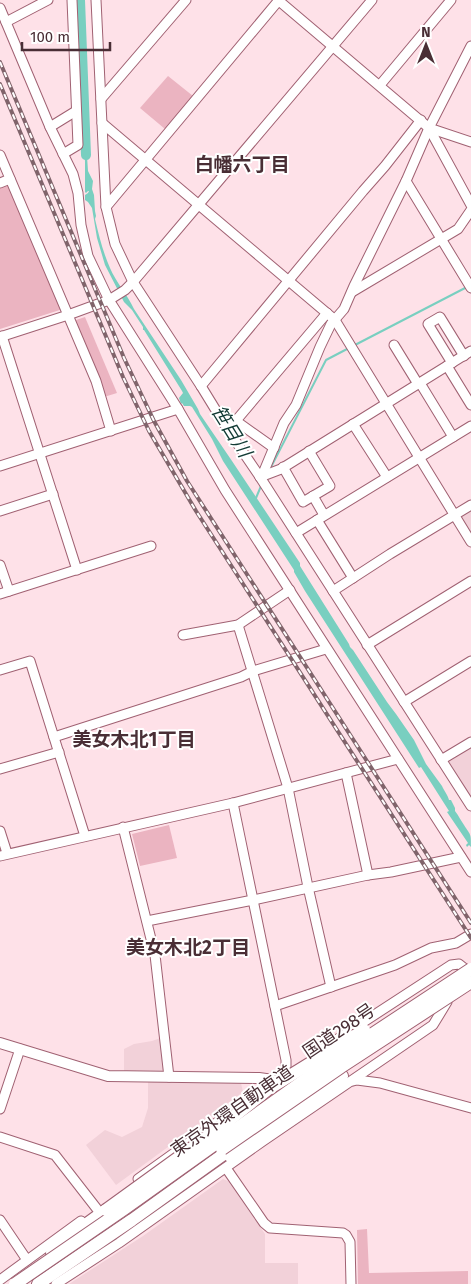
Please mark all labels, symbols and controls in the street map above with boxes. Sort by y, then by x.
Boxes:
scale bar [22,20,110,52]
north arrow [401,20,451,70]
text: N [421,24,431,41]
text: 100 m [30,28,70,46]
district label: 白幡六丁目 [194,153,290,176]
water label: 笹目川 [207,401,257,463]
district label: 美女木北1丁目 [73,728,195,751]
district label: 美女木北2丁目 [126,936,250,959]
street label: 国道298号 [299,999,379,1063]
street label: 東京外環自動車道 [167,1061,297,1161]

